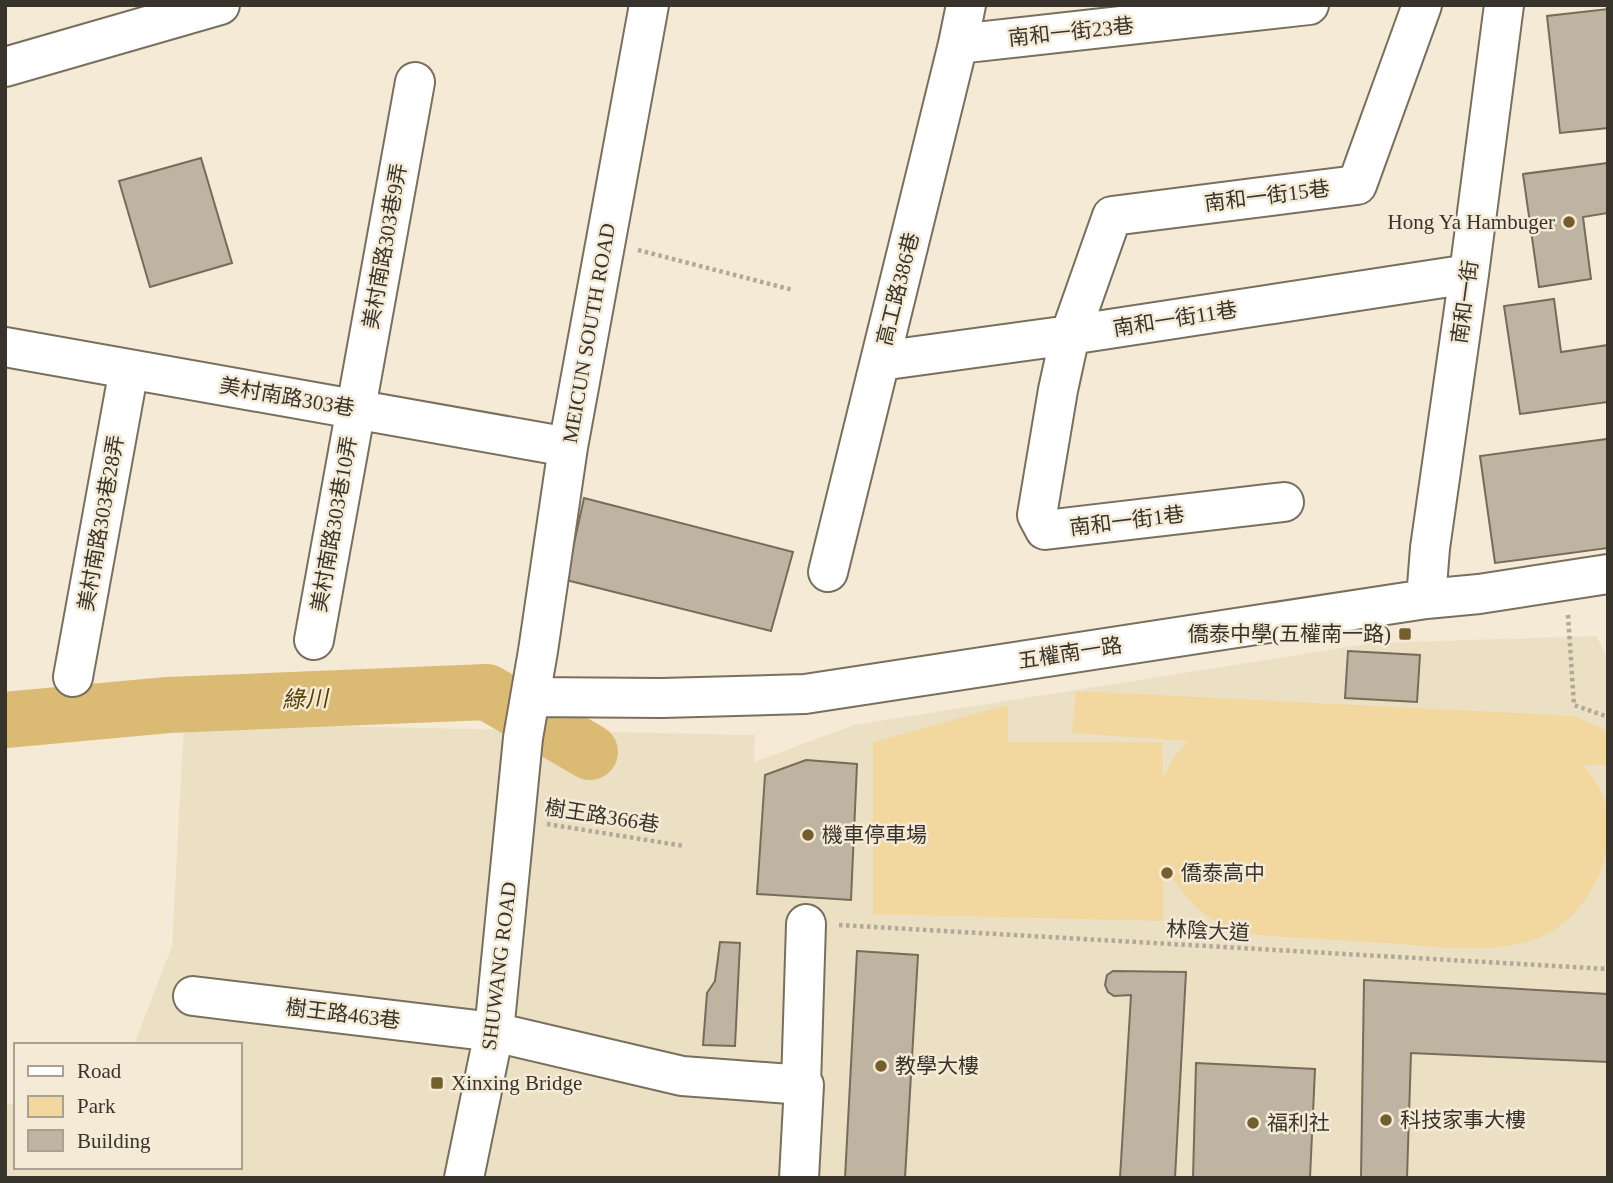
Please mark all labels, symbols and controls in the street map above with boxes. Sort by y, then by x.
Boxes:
street label: 南和一街23巷 [1007,13,1135,51]
street label: 美村南路303巷9弄 [359,161,411,331]
street label: 南和一街15巷 [1203,176,1331,216]
place label: Hong Ya Hambuger [1388,210,1555,234]
marker: Hong Ya Hambuger [1561,214,1577,230]
street label: MEICUN SOUTH ROAD [558,221,620,445]
street label: 高工路386巷 [872,230,924,348]
street label: 南和一街 [1447,259,1483,345]
street label: 南和一街11巷 [1111,297,1239,341]
street label: 美村南路303巷 [218,373,356,421]
street label: 美村南路303巷28弄 [74,433,128,613]
street label: 美村南路303巷10弄 [307,434,361,614]
street label: 南和一街1巷 [1068,502,1186,540]
place label: 僑泰中學(五權南一路) [1188,622,1391,646]
marker: 僑泰中學(五權南一路) [1397,626,1413,642]
street label: 五權南一路 [1016,633,1124,673]
water label: 綠川 [282,686,331,713]
street label: 樹王路366巷 [543,795,661,837]
place label: 機車停車場 [822,823,927,847]
marker: 機車停車場 [800,827,816,843]
place label: 僑泰高中 [1181,861,1265,885]
marker: 僑泰高中 [1159,865,1175,881]
street label: SHUWANG ROAD [477,880,521,1052]
street label: 林陰大道 [1165,917,1251,945]
street label: 樹王路463巷 [284,995,402,1033]
legend [14,1043,242,1169]
place label: 教學大樓 [895,1054,979,1078]
marker: 教學大樓 [873,1058,889,1074]
text: Road [77,1059,122,1083]
place label: Xinxing Bridge [451,1071,582,1095]
marker: Xinxing Bridge [429,1075,445,1091]
text: Park [77,1094,116,1118]
place label: 科技家事大樓 [1400,1108,1526,1132]
place label: 福利社 [1267,1111,1330,1135]
marker: 科技家事大樓 [1378,1112,1394,1128]
marker: 福利社 [1245,1115,1261,1131]
text: Building [77,1129,151,1153]

